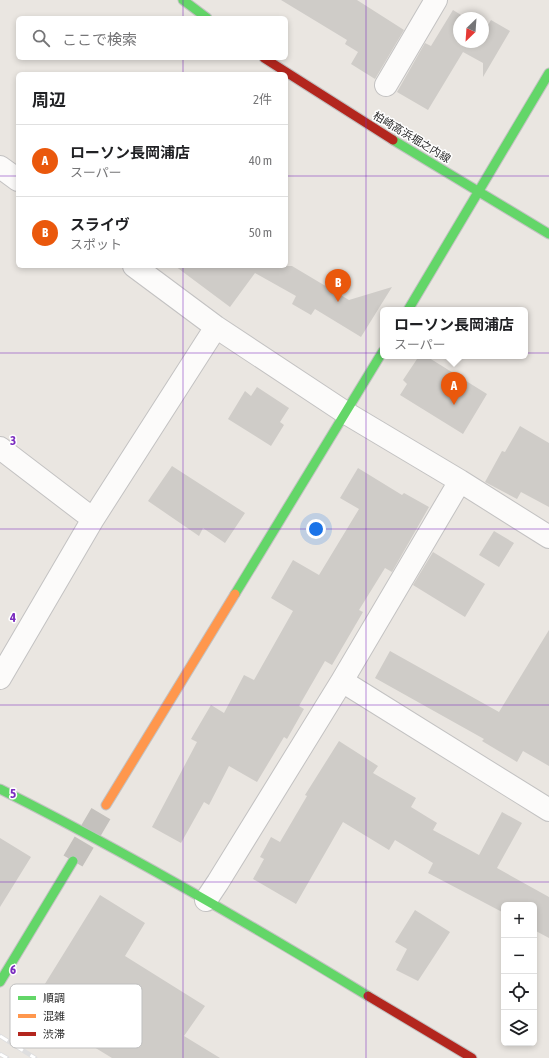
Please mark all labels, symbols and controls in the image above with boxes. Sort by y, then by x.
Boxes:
north arrow [453,12,489,48]
search box [16,16,288,60]
icon: search [30,27,52,49]
text: ここで検索 [62,31,137,48]
text: 周辺 [32,90,66,110]
text: 2件 [253,92,272,107]
street label: 柏崎高浜堀之内線 [371,109,453,165]
text: ローソン長岡浦店 [70,144,190,161]
text: A [42,153,48,168]
text: 40 m [249,153,272,168]
text: スーパー [70,165,122,180]
text: スライヴ [70,216,130,233]
text: B [42,225,48,240]
text: 50 m [249,225,272,240]
text: スポット [70,237,122,252]
pin: B [325,269,351,302]
popup [380,307,528,359]
text: ローソン長岡浦店 [394,316,514,333]
text: スーパー [394,337,446,352]
pin: A [441,372,467,405]
text: 3 [10,433,16,448]
your location [306,519,326,539]
text: 4 [9,610,16,625]
text: 5 [10,786,16,801]
map controls [501,902,537,1046]
button: + [501,902,537,938]
button: − [501,938,537,974]
text: 6 [10,962,16,977]
button: locate [501,974,537,1010]
legend [10,984,142,1048]
text: 順調 [43,992,65,1004]
text: 混雑 [43,1010,65,1022]
button: layers [501,1010,537,1046]
text: 渋滞 [43,1028,65,1040]

